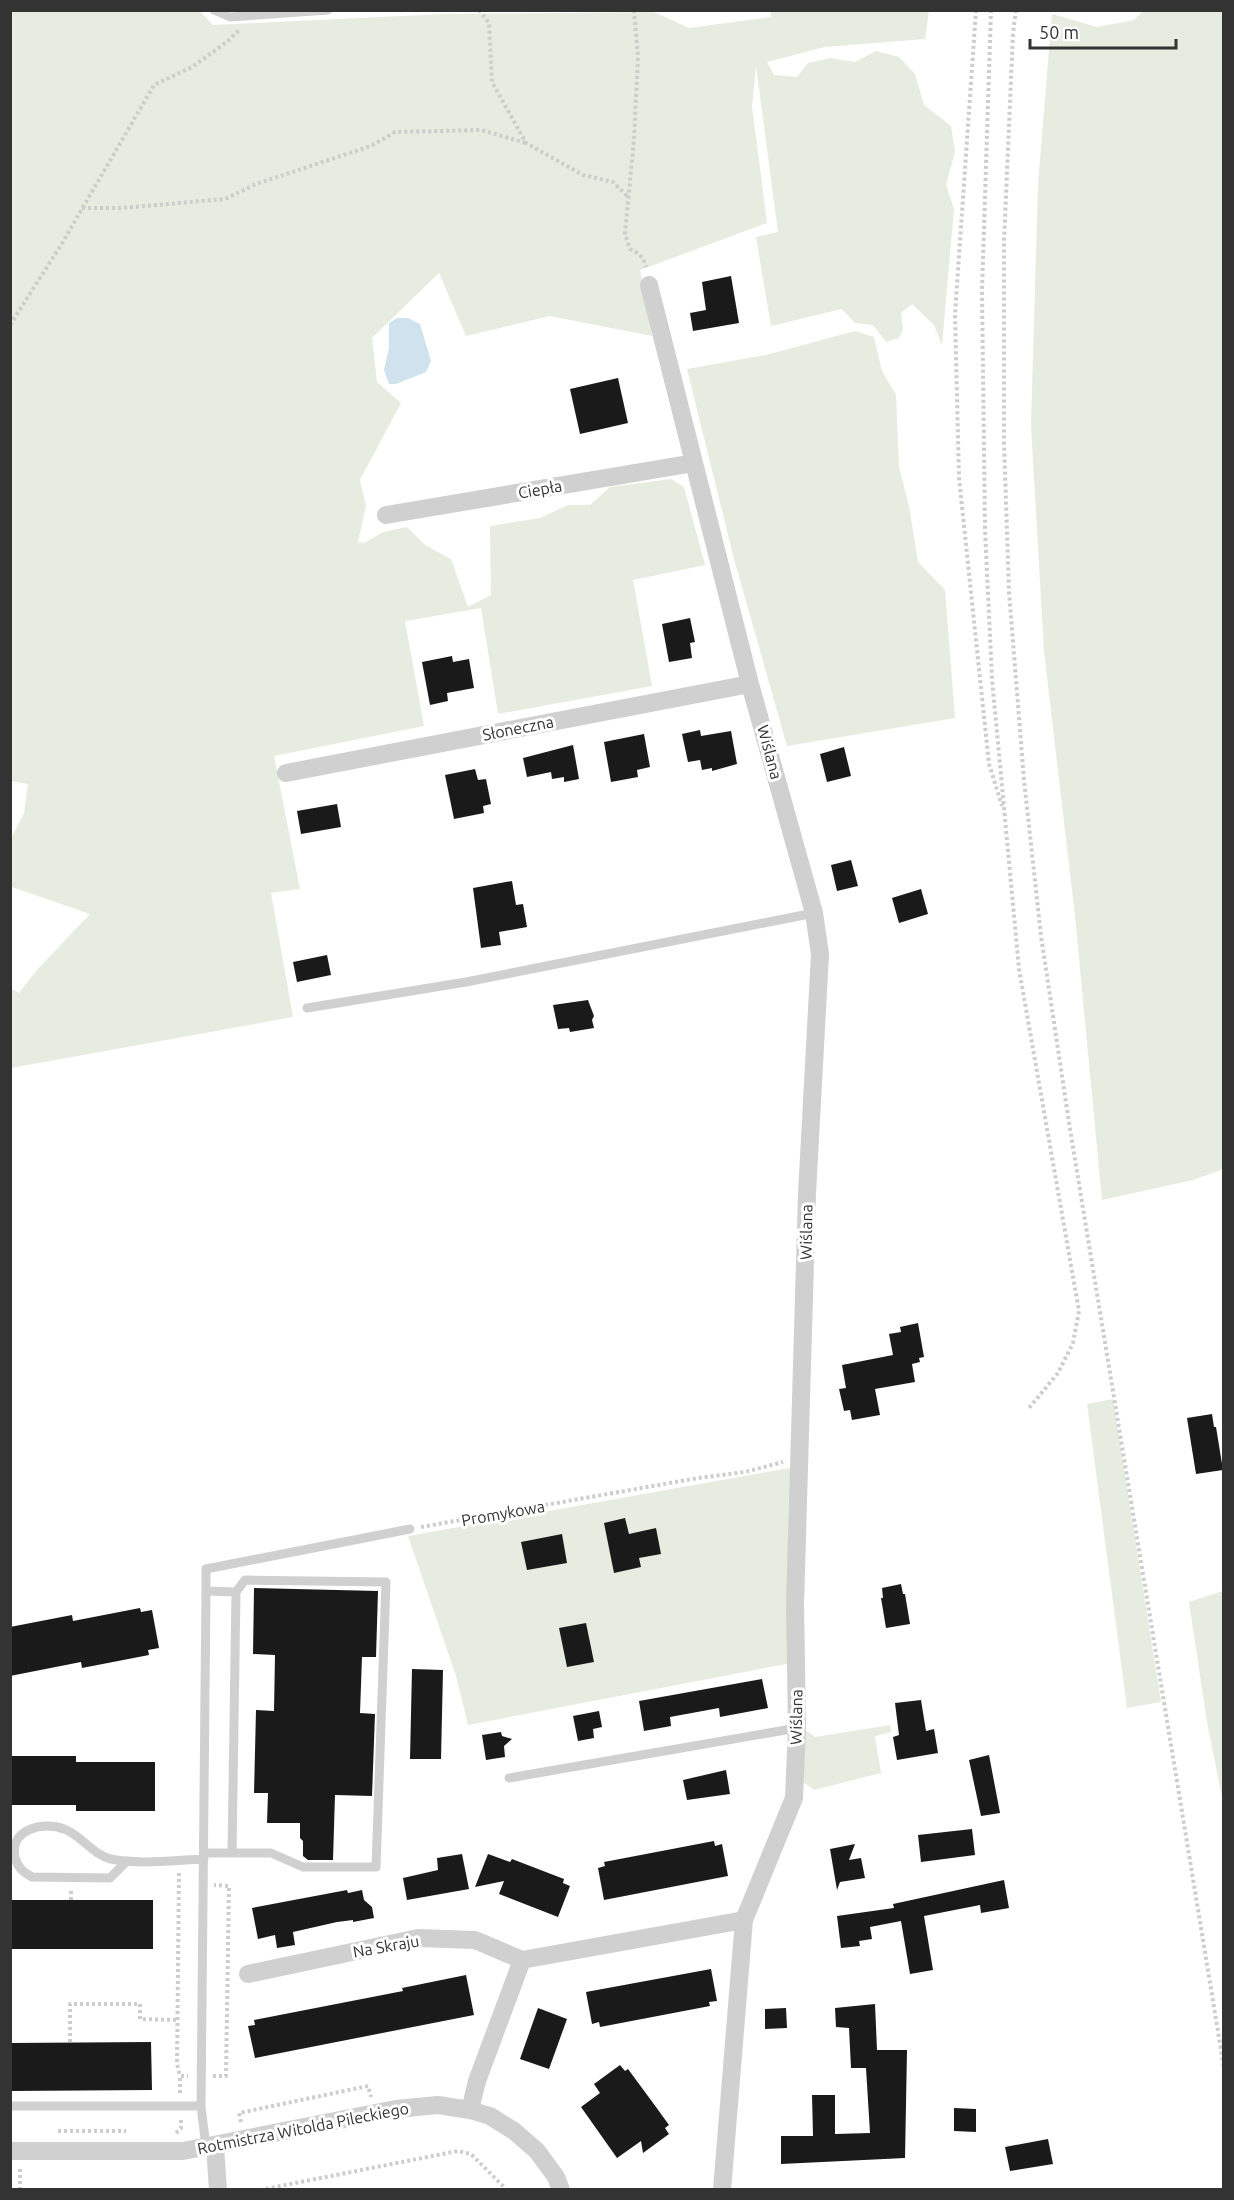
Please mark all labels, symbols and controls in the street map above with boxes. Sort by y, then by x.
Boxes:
scale bar [1030,12,1176,50]
text: 50 m [1039,22,1079,42]
street label: Ciepła [517,476,563,502]
street label: Słoneczna [481,712,555,744]
street label: Wiślana [754,723,786,781]
street label: Wiślana [797,1204,815,1260]
street label: Promykowa [460,1497,546,1529]
street label: Wiślana [787,1689,805,1745]
street label: Na Skraju [351,1931,421,1961]
street label: Rotmistrza Witolda Pileckiego [196,2099,410,2157]

